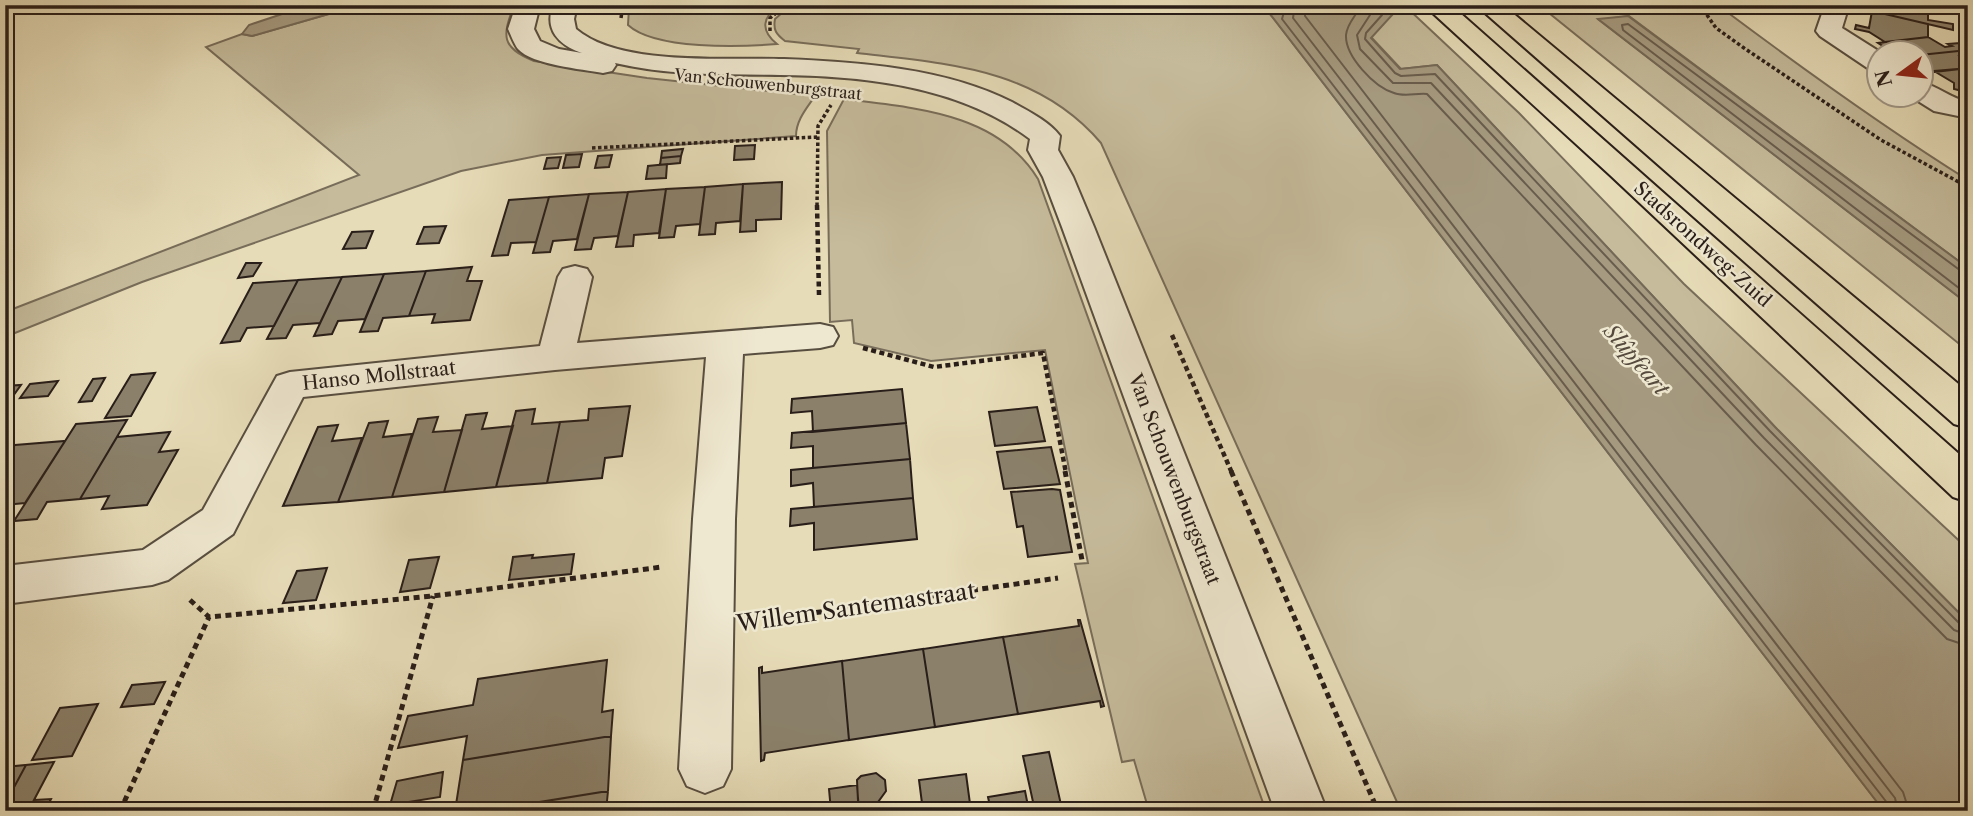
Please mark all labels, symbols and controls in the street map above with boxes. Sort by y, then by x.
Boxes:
north arrow [1864,38,1934,108]
street label: Van Schouwenburgstraat [672,64,863,104]
text: N [1871,67,1897,89]
street label: Stadsrondweg-Zuid [1629,177,1776,312]
water label: Slûpfeart [1597,317,1675,402]
street label: Hanso Mollstraat [301,356,457,395]
street label: Van Schouwenburgstraat [1123,370,1225,588]
street label: Willem Santemastraat [734,576,977,638]

